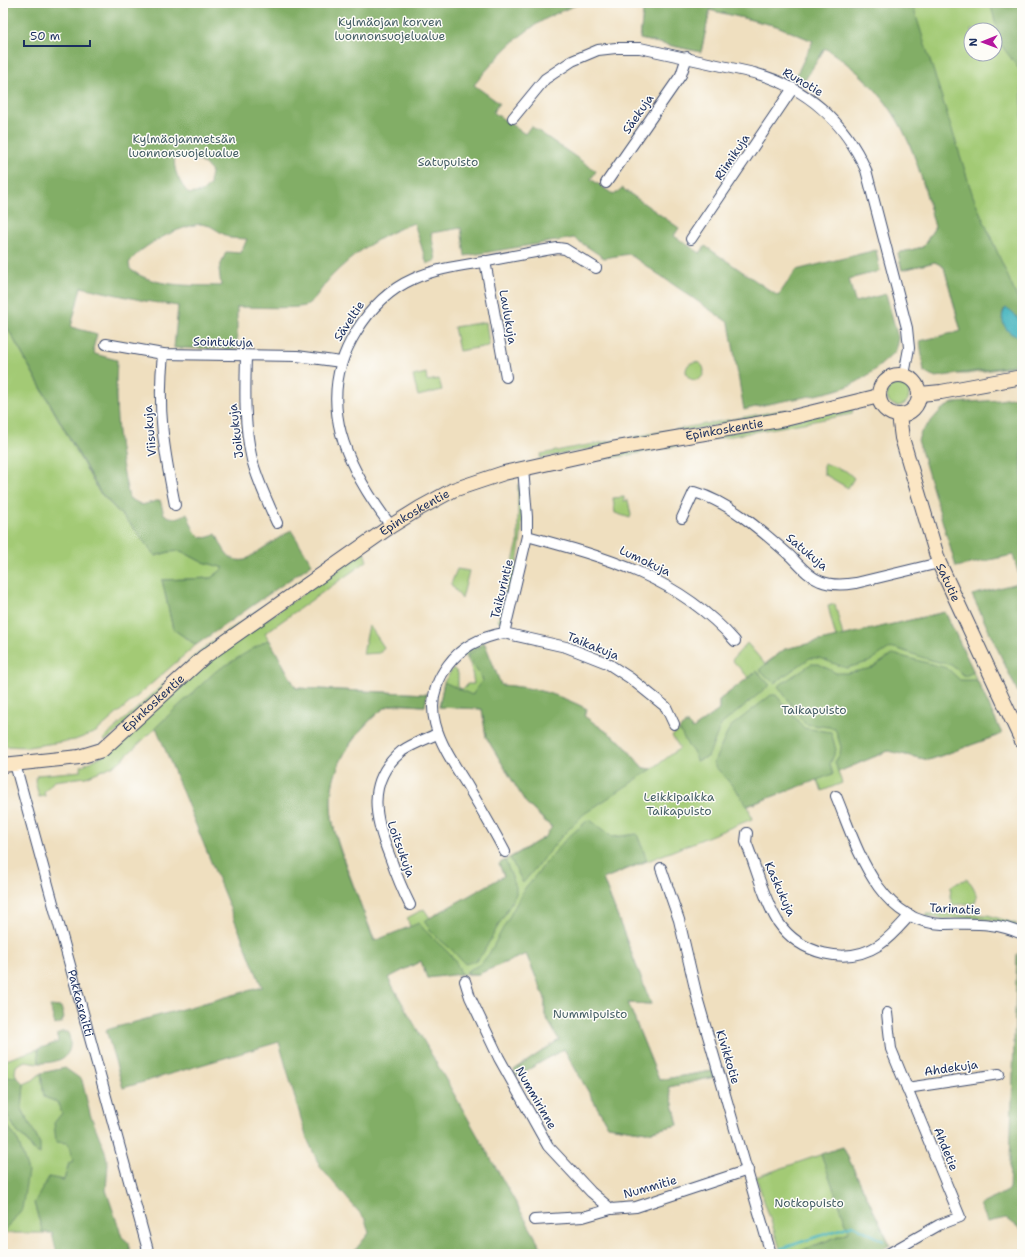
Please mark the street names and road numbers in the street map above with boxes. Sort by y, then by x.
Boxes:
street label: Runotie [780,64,826,100]
street label: Säekuja [619,91,658,137]
street label: Riimikuja [711,130,754,183]
street label: Laulukuja [495,288,521,346]
street label: Säveltie [330,298,368,344]
street label: Sointukuja [193,333,254,351]
street label: Joikukuja [225,402,247,459]
street label: Viisukuja [140,404,160,457]
street label: Epinkoskentie [684,415,765,444]
street label: Epinkoskentie [376,485,453,540]
street label: Satukuja [783,530,832,574]
street label: Lumokuja [617,542,674,580]
street label: Taikurintie [487,557,517,620]
street label: Satutie [932,561,964,604]
street label: Taikakuja [565,628,622,664]
street label: Epinkoskentie [119,670,188,736]
street label: Loitsukuja [383,819,419,880]
street label: Kaskukuja [761,859,799,919]
street label: Tarinatie [929,900,981,918]
street label: Pakkasraitti [64,968,97,1039]
street label: Kivikkotie [712,1028,744,1086]
street label: Ahdekuja [923,1056,980,1080]
street label: Nummirinne [512,1064,560,1132]
street label: Ahdetie [930,1125,962,1173]
street label: Nummitie [621,1172,679,1202]

